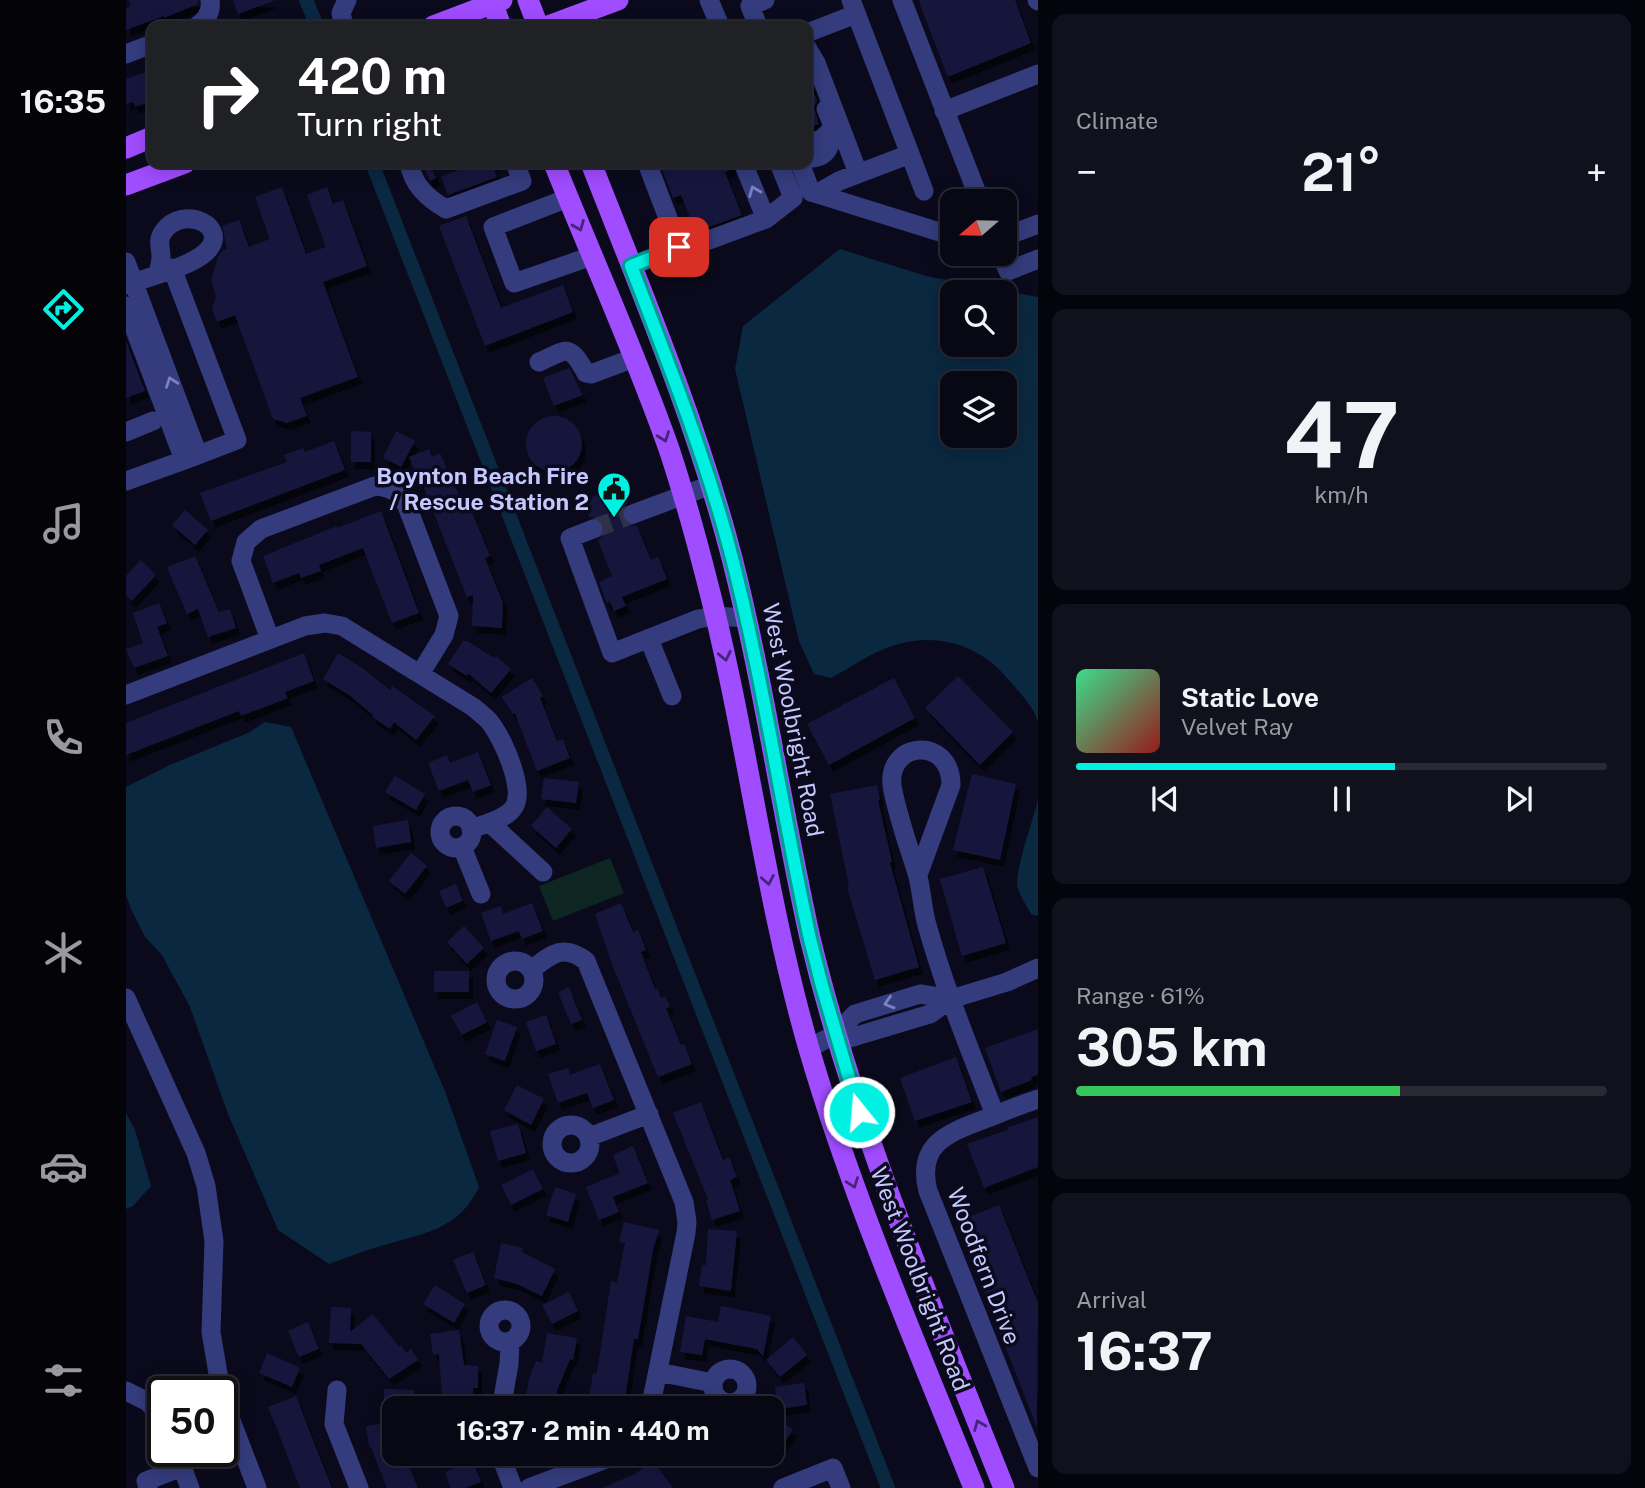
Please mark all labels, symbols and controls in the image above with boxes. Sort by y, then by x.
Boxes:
text: 420 m [297,47,447,105]
icon: right [182,49,273,140]
text: 16:35 [20,83,106,120]
text: Turn right [297,106,442,143]
text: Climate [1076,107,1158,134]
text: 21° [1302,142,1381,203]
text: − [1076,150,1097,195]
text: + [1586,150,1607,195]
one-way arrow [749,185,763,197]
north arrow [940,189,1017,266]
map controls [940,189,1017,448]
pin [649,217,709,277]
one-way arrow [571,219,585,231]
icon: arrive [660,228,698,266]
button: search [940,280,1017,357]
icon: directions [39,285,88,334]
button: layers [940,371,1017,448]
one-way arrow [165,376,179,388]
text: 47 [1283,382,1400,488]
one-way arrow [656,431,670,443]
place label: Boynton Beach Fire / Rescue Station 2 [376,462,589,515]
public building icon: Boynton Beach Fire / Rescue Station 2 [595,470,633,519]
text: km/h [1314,481,1369,508]
icon: music [39,499,88,548]
street label: West Woolbright Road [758,601,829,839]
one-way arrow [717,650,732,662]
text: Static Love [1181,682,1319,713]
icon: phone [39,713,88,762]
text: Velvet Ray [1181,713,1293,740]
icon: previous [1146,780,1184,818]
icon: pause [1323,780,1361,818]
icon: next [1500,780,1538,818]
one-way arrow [759,874,774,886]
icon: climate [39,928,88,977]
text: Range · 61% [1076,982,1205,1009]
one-way arrow [884,995,896,1010]
text: 305 km [1076,1017,1267,1078]
position arrow [822,1075,896,1149]
icon: car [39,1142,88,1191]
street label: West Woolbright Road [865,1163,976,1394]
one-way arrow [845,1177,859,1189]
street label: Woodfern Drive [942,1184,1027,1348]
text: Arrival [1076,1286,1147,1313]
text: 16:37 [1076,1321,1213,1382]
icon: filters [39,1356,88,1405]
speed limit sign: 50 [147,1376,238,1467]
text: 16:37 · 2 min · 440 m [456,1415,710,1446]
one-way arrow [974,1419,988,1431]

